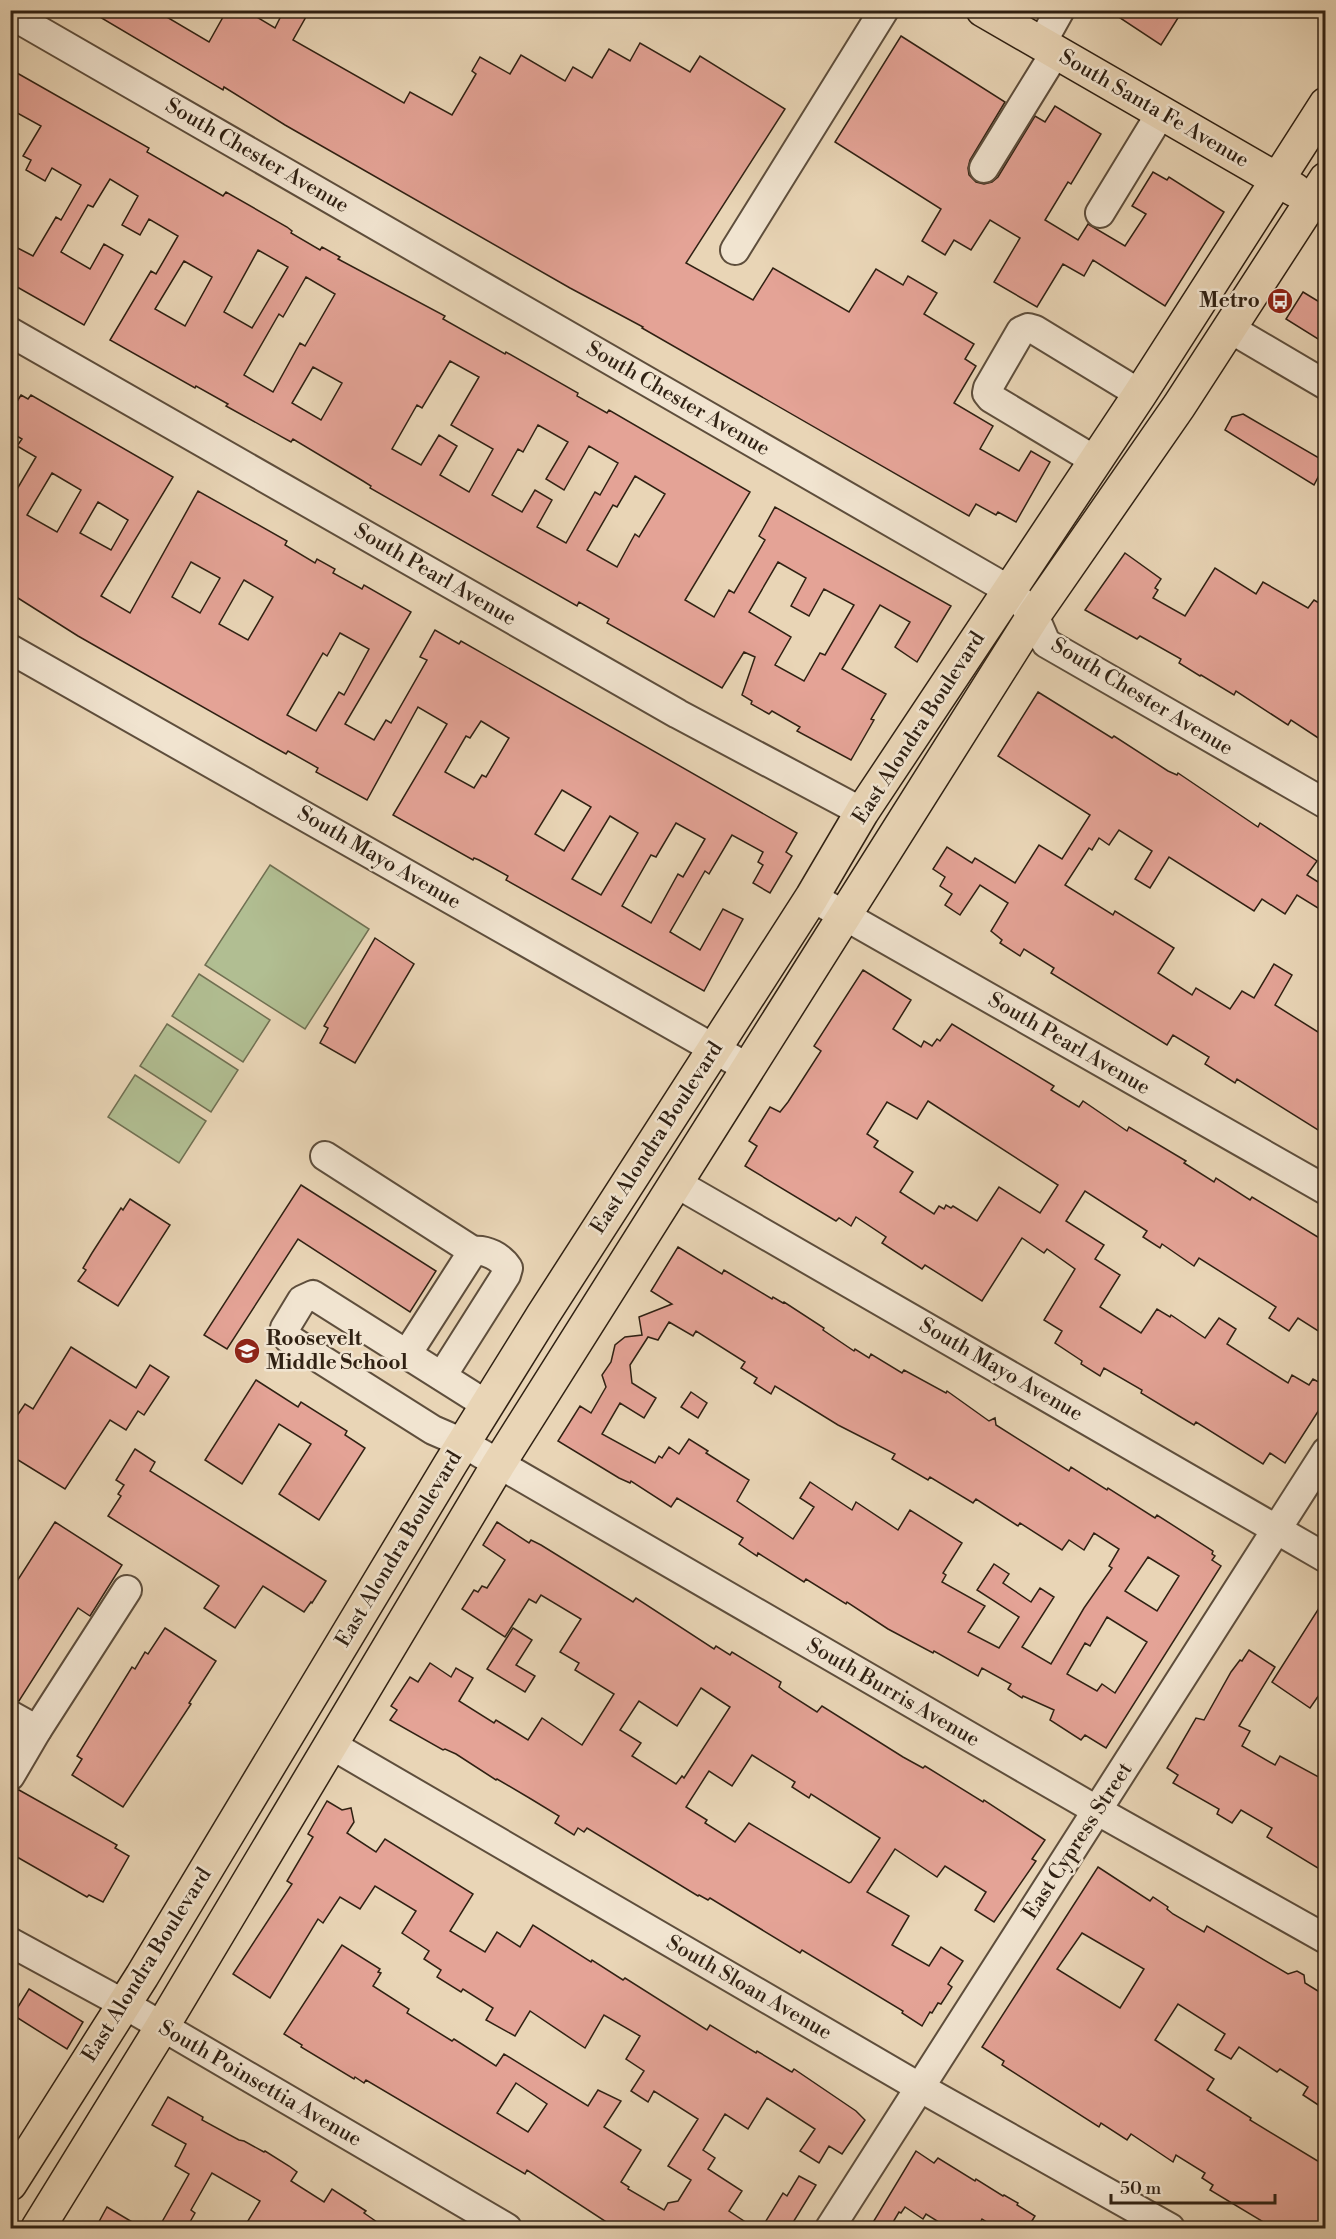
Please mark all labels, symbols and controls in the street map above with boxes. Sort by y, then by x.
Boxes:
street label: South Santa Fe Avenue [1054,44,1254,174]
street label: South Chester Avenue [161,93,353,219]
bus stop icon: Metro [1265,286,1295,316]
place label: Metro [1199,288,1260,314]
street label: South Chester Avenue [582,336,774,462]
street label: South Pearl Avenue [349,518,521,632]
street label: East Alondra Boulevard [847,627,991,829]
street label: South Chester Avenue [1046,632,1238,762]
street label: South Mayo Avenue [293,801,465,915]
street label: South Pearl Avenue [983,987,1155,1101]
street label: East Alondra Boulevard [585,1037,729,1239]
street label: South Mayo Avenue [915,1313,1087,1427]
place label: Roosevelt Middle School [266,1326,408,1376]
school or university icon: Roosevelt Middle School [232,1336,262,1366]
street label: East Alondra Boulevard [330,1446,468,1652]
street label: South Burris Avenue [802,1633,984,1753]
street label: East Cypress Street [1018,1757,1139,1924]
street label: East Alondra Boulevard [77,1863,217,2067]
street label: South Sloan Avenue [661,1930,837,2046]
street label: South Poinsettia Avenue [154,2015,366,2153]
scale bar [1111,2167,1274,2205]
text: 50 m [1120,2177,1162,2200]

